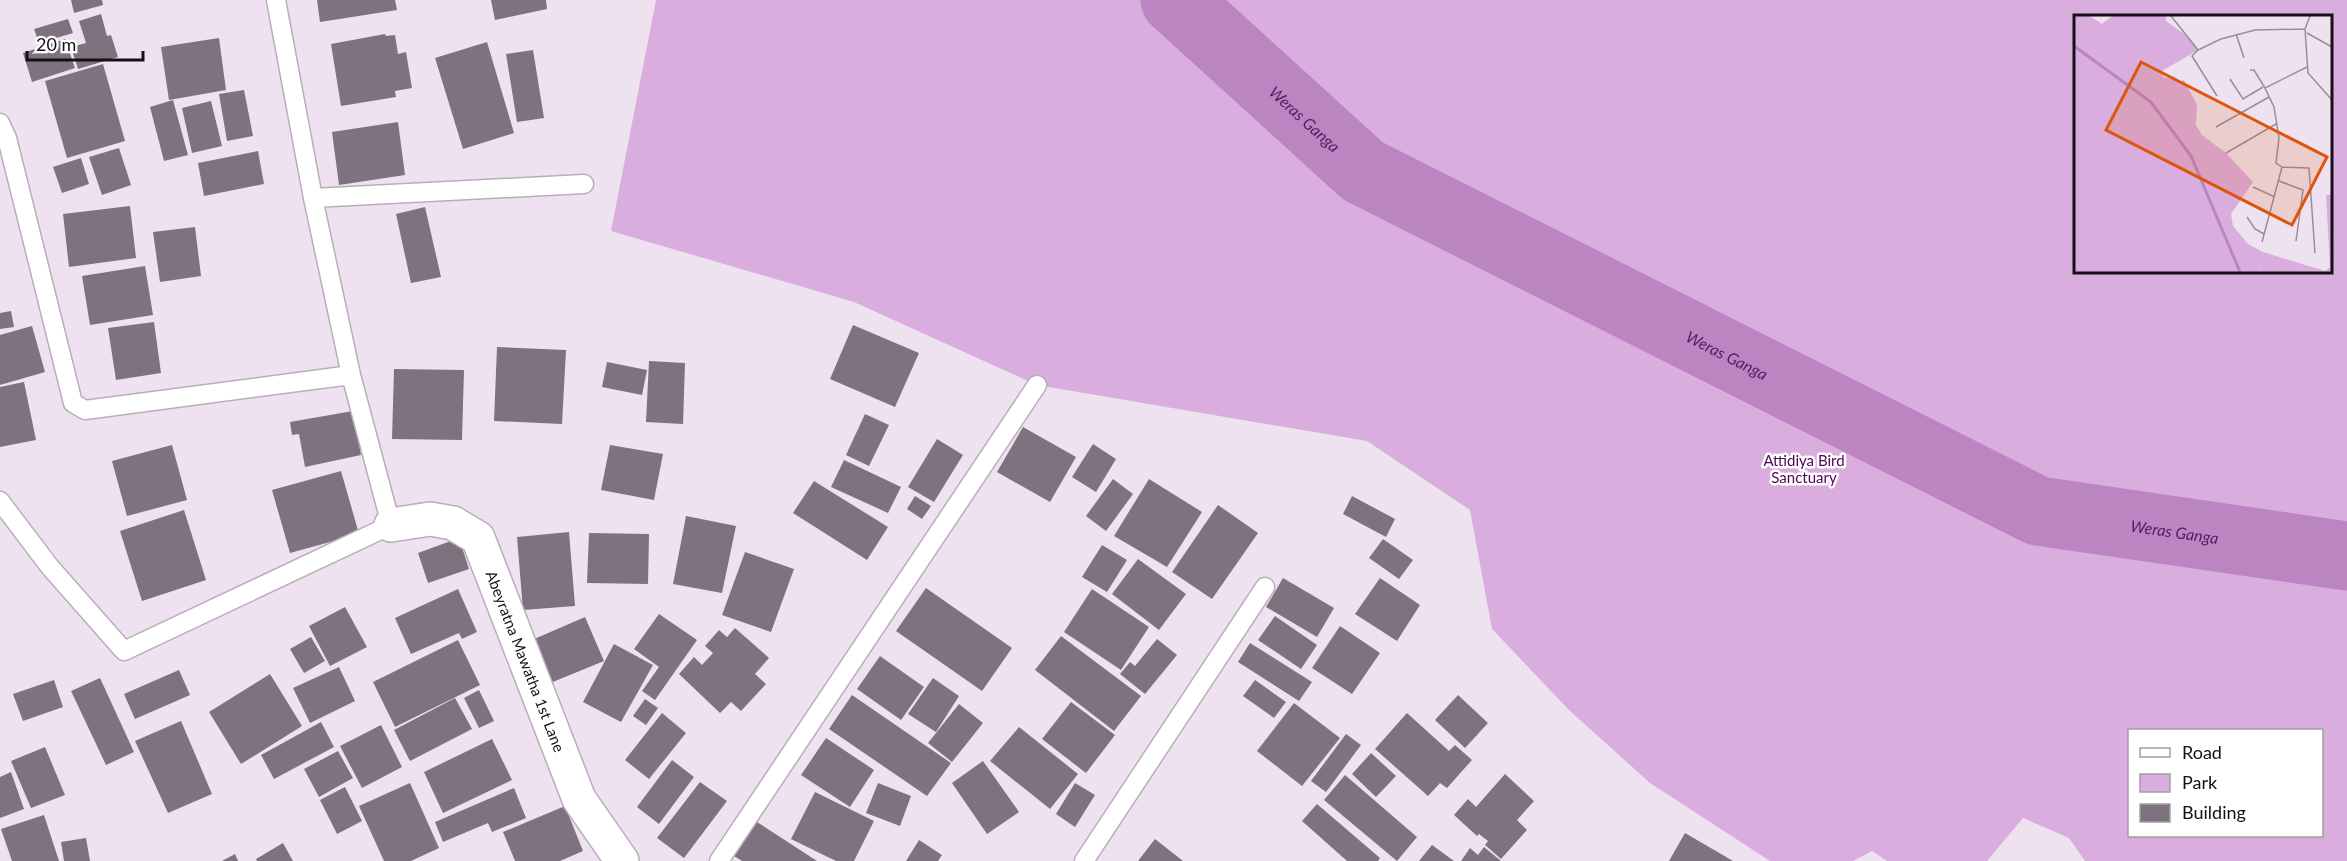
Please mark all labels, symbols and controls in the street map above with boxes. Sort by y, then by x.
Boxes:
inset map [2074,15,2332,273]
scale bar [27,24,142,62]
text: 20 m [36,33,76,55]
water label: Weras Ganga [1266,82,1344,155]
water label: Weras Ganga [1683,326,1771,383]
park label: Attidiya Bird Sanctuary [1763,451,1845,486]
water label: Weras Ganga [2129,515,2220,547]
street label: Abeyratna Mawatha 1st Lane [482,568,569,754]
legend [2128,729,2323,837]
text: Road [2182,741,2222,763]
text: Park [2182,771,2218,793]
text: Building [2182,801,2246,823]

